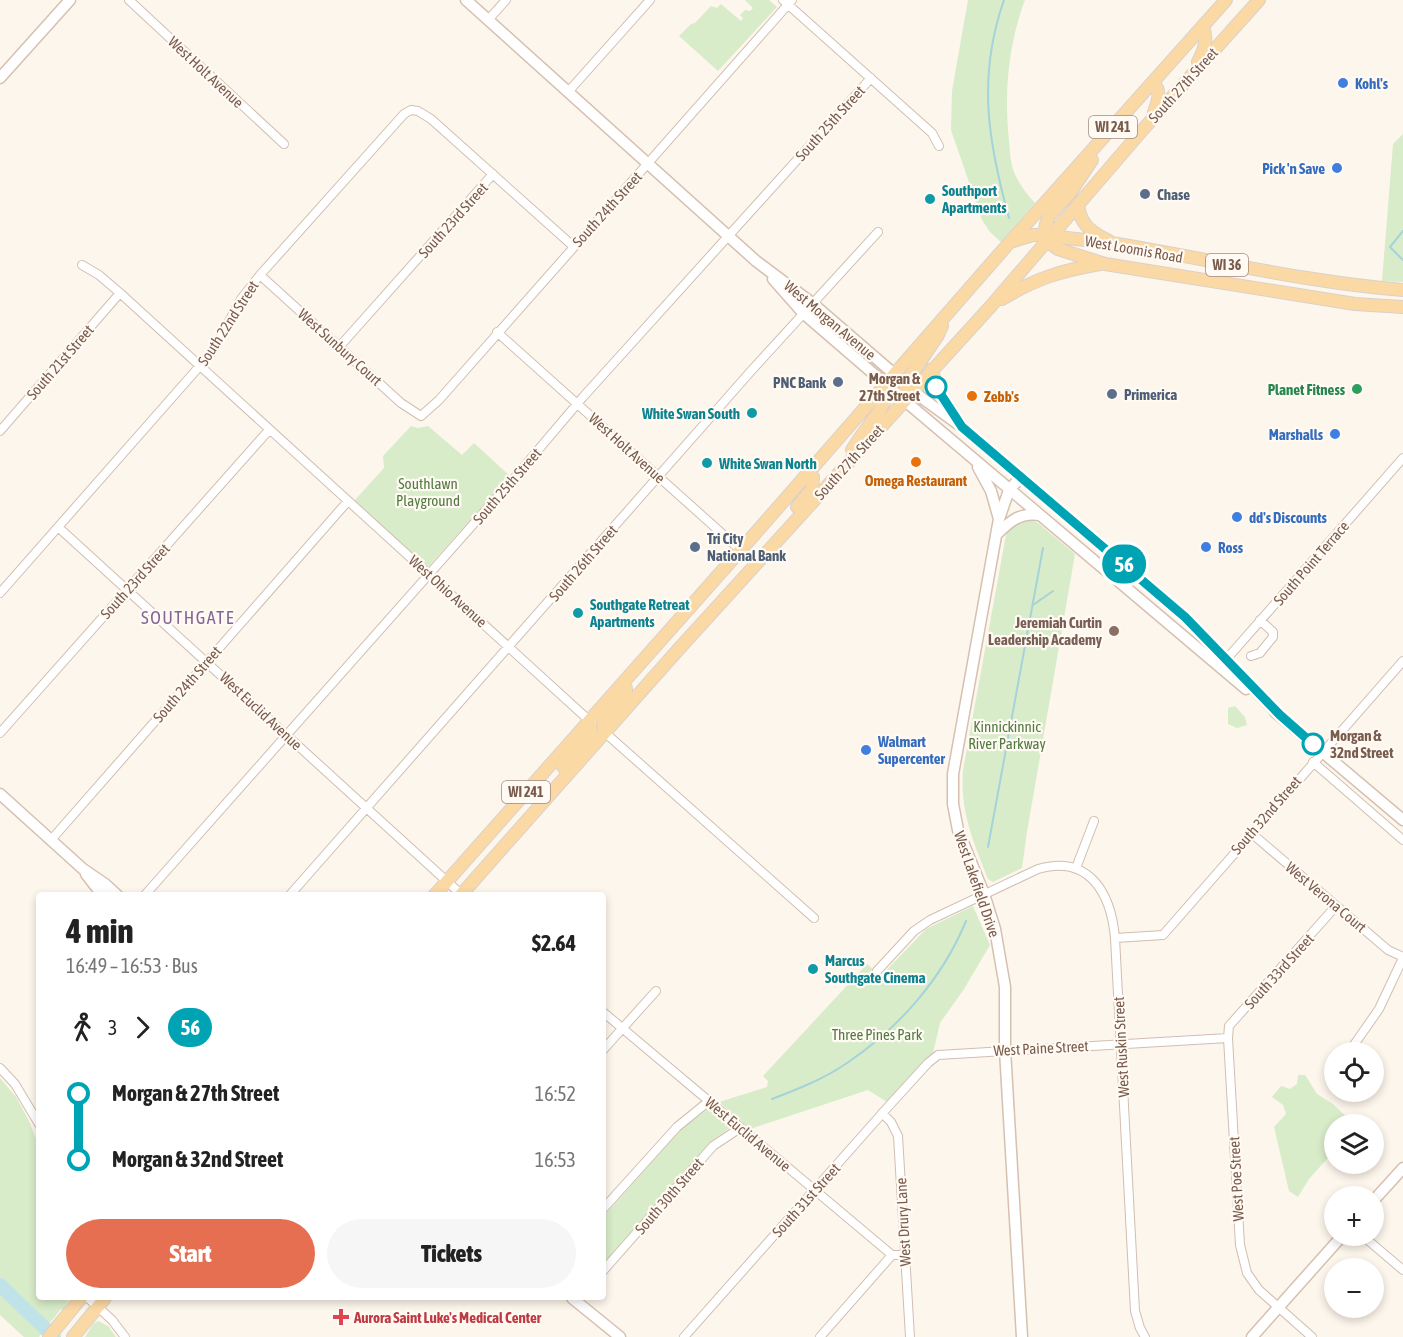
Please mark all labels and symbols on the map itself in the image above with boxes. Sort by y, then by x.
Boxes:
street label: West Holt Avenue [165,33,247,111]
street label: South 27th Street [1145,44,1221,126]
place label: Kohl's [1355,75,1389,92]
marker: Kohl's [1336,76,1350,90]
street label: South 25th Street [792,82,868,164]
road number: WI 241 [1089,116,1137,138]
place label: Pick 'n Save [1262,160,1325,177]
marker: Pick 'n Save [1330,161,1344,175]
street label: South 24th Street [569,168,645,250]
street label: South 23rd Street [415,179,491,261]
place label: Southport Apartments [941,182,1007,216]
place label: Chase [1157,186,1190,203]
marker: Chase [1138,187,1152,201]
marker: Southport Apartments [923,192,937,206]
street label: West Loomis Road [1084,232,1184,266]
road number: WI 36 [1206,254,1248,276]
street label: South 22nd Street [194,277,262,369]
street label: West Morgan Avenue [781,277,879,363]
street label: West Sunbury Court [295,305,385,389]
street label: South 21st Street [23,321,97,403]
place label: Morgan & 27th Street [859,370,921,404]
place label: PNC Bank [773,374,826,391]
marker: PNC Bank [831,375,845,389]
marker: Morgan & 27th Street [925,376,947,398]
place label: Planet Fitness [1268,381,1346,398]
marker: Planet Fitness [1350,382,1364,396]
place label: Primerica [1124,386,1177,403]
marker: Primerica [1105,387,1119,401]
place label: Zebb's [984,388,1020,405]
marker: Zebb's [965,389,979,403]
place label: White Swan South [641,405,740,422]
marker: White Swan South [745,406,759,420]
street label: West Holt Avenue [585,409,669,487]
street label: South 27th Street [811,421,887,503]
place label: Marshalls [1269,426,1324,443]
marker: Marshalls [1328,427,1342,441]
street label: South 25th Street [469,445,545,527]
place label: White Swan North [718,455,817,472]
marker: Omega Restaurant [909,455,923,469]
marker: White Swan North [700,456,714,470]
place label: Omega Restaurant [865,472,968,489]
park label: Southlawn Playground [396,475,460,509]
place label: dd's Discounts [1249,509,1328,526]
marker: dd's Discounts [1230,510,1244,524]
street label: South Point Terrace [1270,517,1352,609]
street label: South 26th Street [545,522,621,604]
place label: Tri City National Bank [707,530,786,564]
place label: Ross [1218,539,1244,556]
street label: South 23rd Street [97,540,173,622]
marker: Tri City National Bank [688,540,702,554]
marker: Ross [1199,540,1213,554]
line badge: 56 [1097,544,1151,584]
street label: West Ohio Avenue [406,552,491,631]
place label: Southgate Retreat Apartments [589,596,690,630]
marker: Southgate Retreat Apartments [571,606,585,620]
district label: SOUTHGATE [141,607,235,628]
place label: Jeremiah Curtin Leadership Academy [988,614,1103,648]
marker: Jeremiah Curtin Leadership Academy [1107,624,1121,638]
street label: South 24th Street [149,643,225,725]
street label: West Euclid Avenue [216,669,306,754]
park label: Kinnickinnic River Parkway [968,718,1046,752]
place label: Morgan & 32nd Street [1330,727,1394,761]
place label: Walmart Supercenter [877,733,946,767]
marker: Morgan & 32nd Street [1302,733,1324,755]
marker: Walmart Supercenter [859,743,873,757]
street label: South 32nd Street [1228,773,1304,857]
road number: WI 241 [502,781,550,803]
street label: West Lakefield Drive [951,829,1003,940]
street label: West Verona Court [1282,858,1370,936]
street label: South 33rd Street [1241,930,1317,1012]
place label: Marcus Southgate Cinema [825,952,925,986]
marker: Marcus Southgate Cinema [806,962,820,976]
street label: West Ruskin Street [1110,996,1132,1098]
park label: Three Pines Park [832,1026,923,1043]
street label: West Paine Street [993,1037,1089,1059]
street label: West Euclid Avenue [702,1093,794,1175]
street label: West Poe Street [1225,1136,1247,1222]
street label: South 30th Street [631,1155,707,1237]
street label: South 31st Street [769,1160,843,1240]
street label: West Drury Lane [892,1177,914,1267]
marker: Aurora Saint Luke's Medical Center [332,1308,350,1326]
place label: Aurora Saint Luke's Medical Center [353,1309,542,1326]

